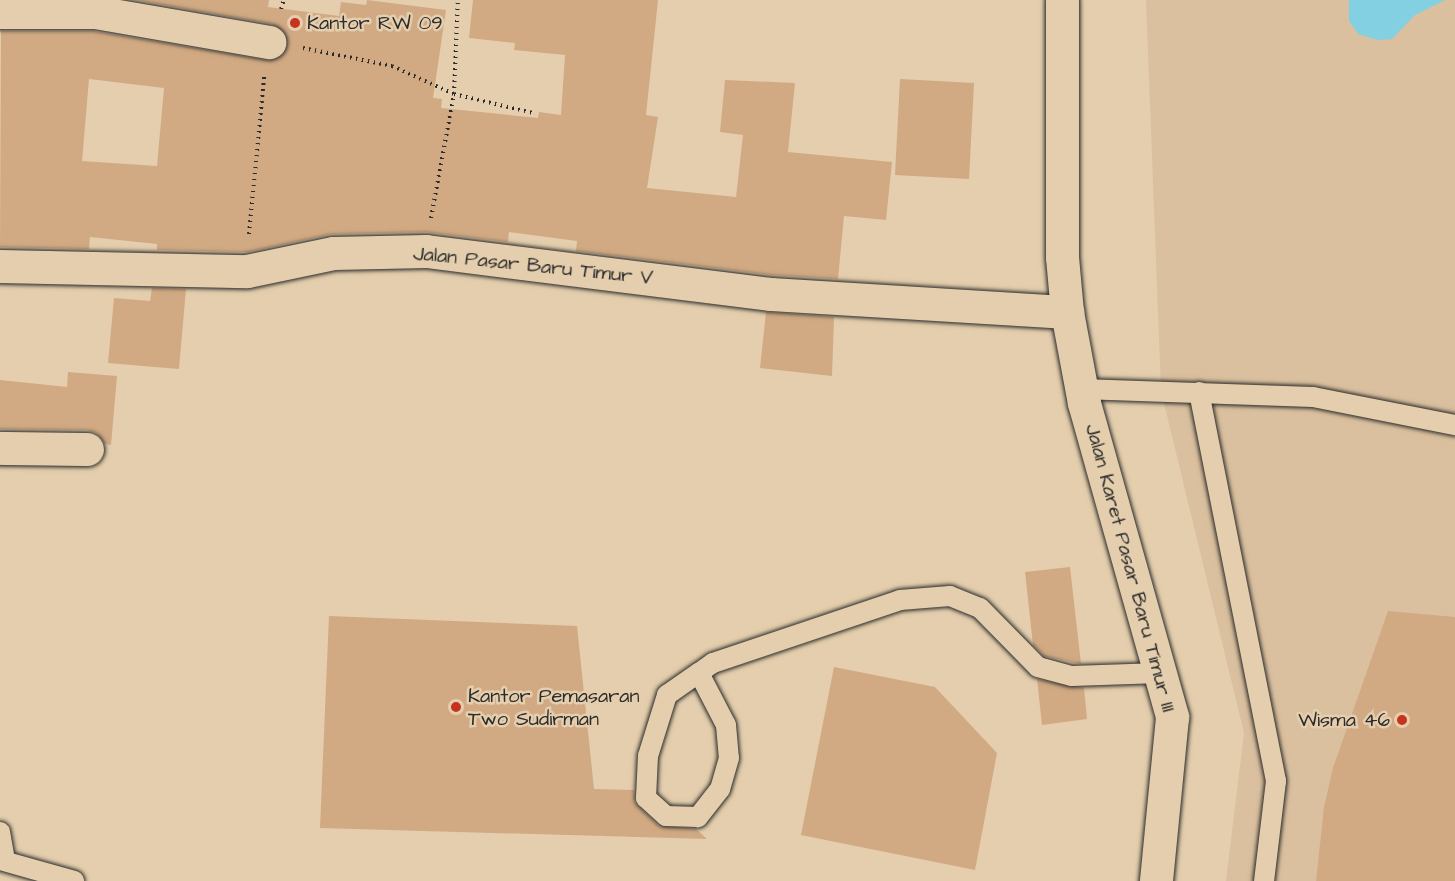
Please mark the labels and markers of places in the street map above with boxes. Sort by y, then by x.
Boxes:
place label: Kantor RW 09 [307,11,443,35]
marker: Kantor RW 09 [288,16,302,30]
place label: Kantor Pemasaran Two Sudirman [468,684,639,731]
marker: Kantor Pemasaran Two Sudirman [449,700,463,714]
place label: Wisma 46 [1298,708,1390,732]
marker: Wisma 46 [1395,713,1409,727]

